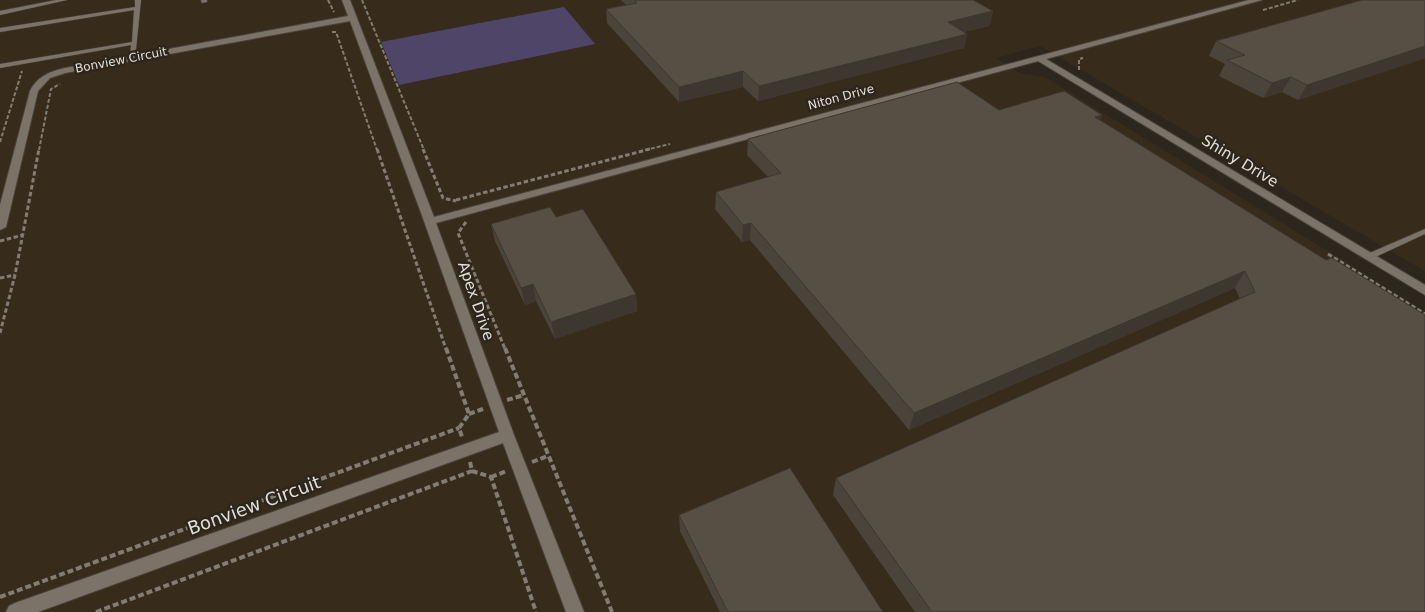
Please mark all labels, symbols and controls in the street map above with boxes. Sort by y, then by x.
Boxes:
street label: Bonview Circuit [74,44,168,76]
street label: Niton Drive [806,81,876,113]
street label: Shiny Drive [1198,131,1282,191]
street label: Apex Drive [454,259,498,343]
street label: Bonview Circuit [185,471,323,539]

